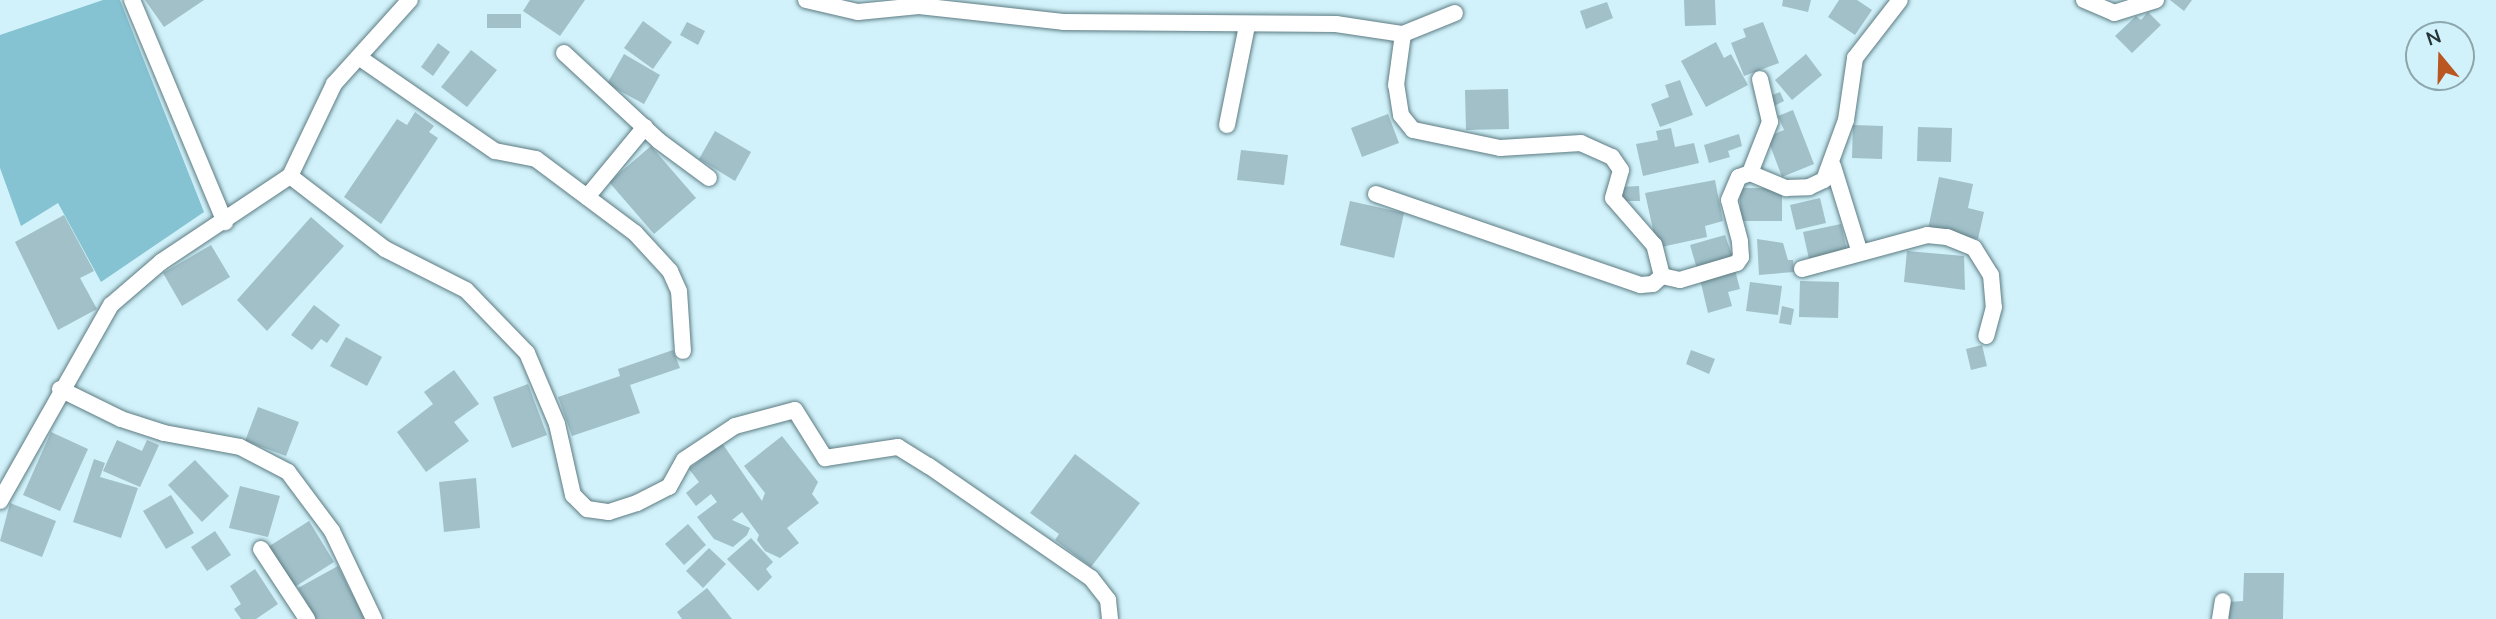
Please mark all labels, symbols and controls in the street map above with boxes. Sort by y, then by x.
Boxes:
north arrow [2405,21,2475,91]
text: N [2423,23,2445,53]

